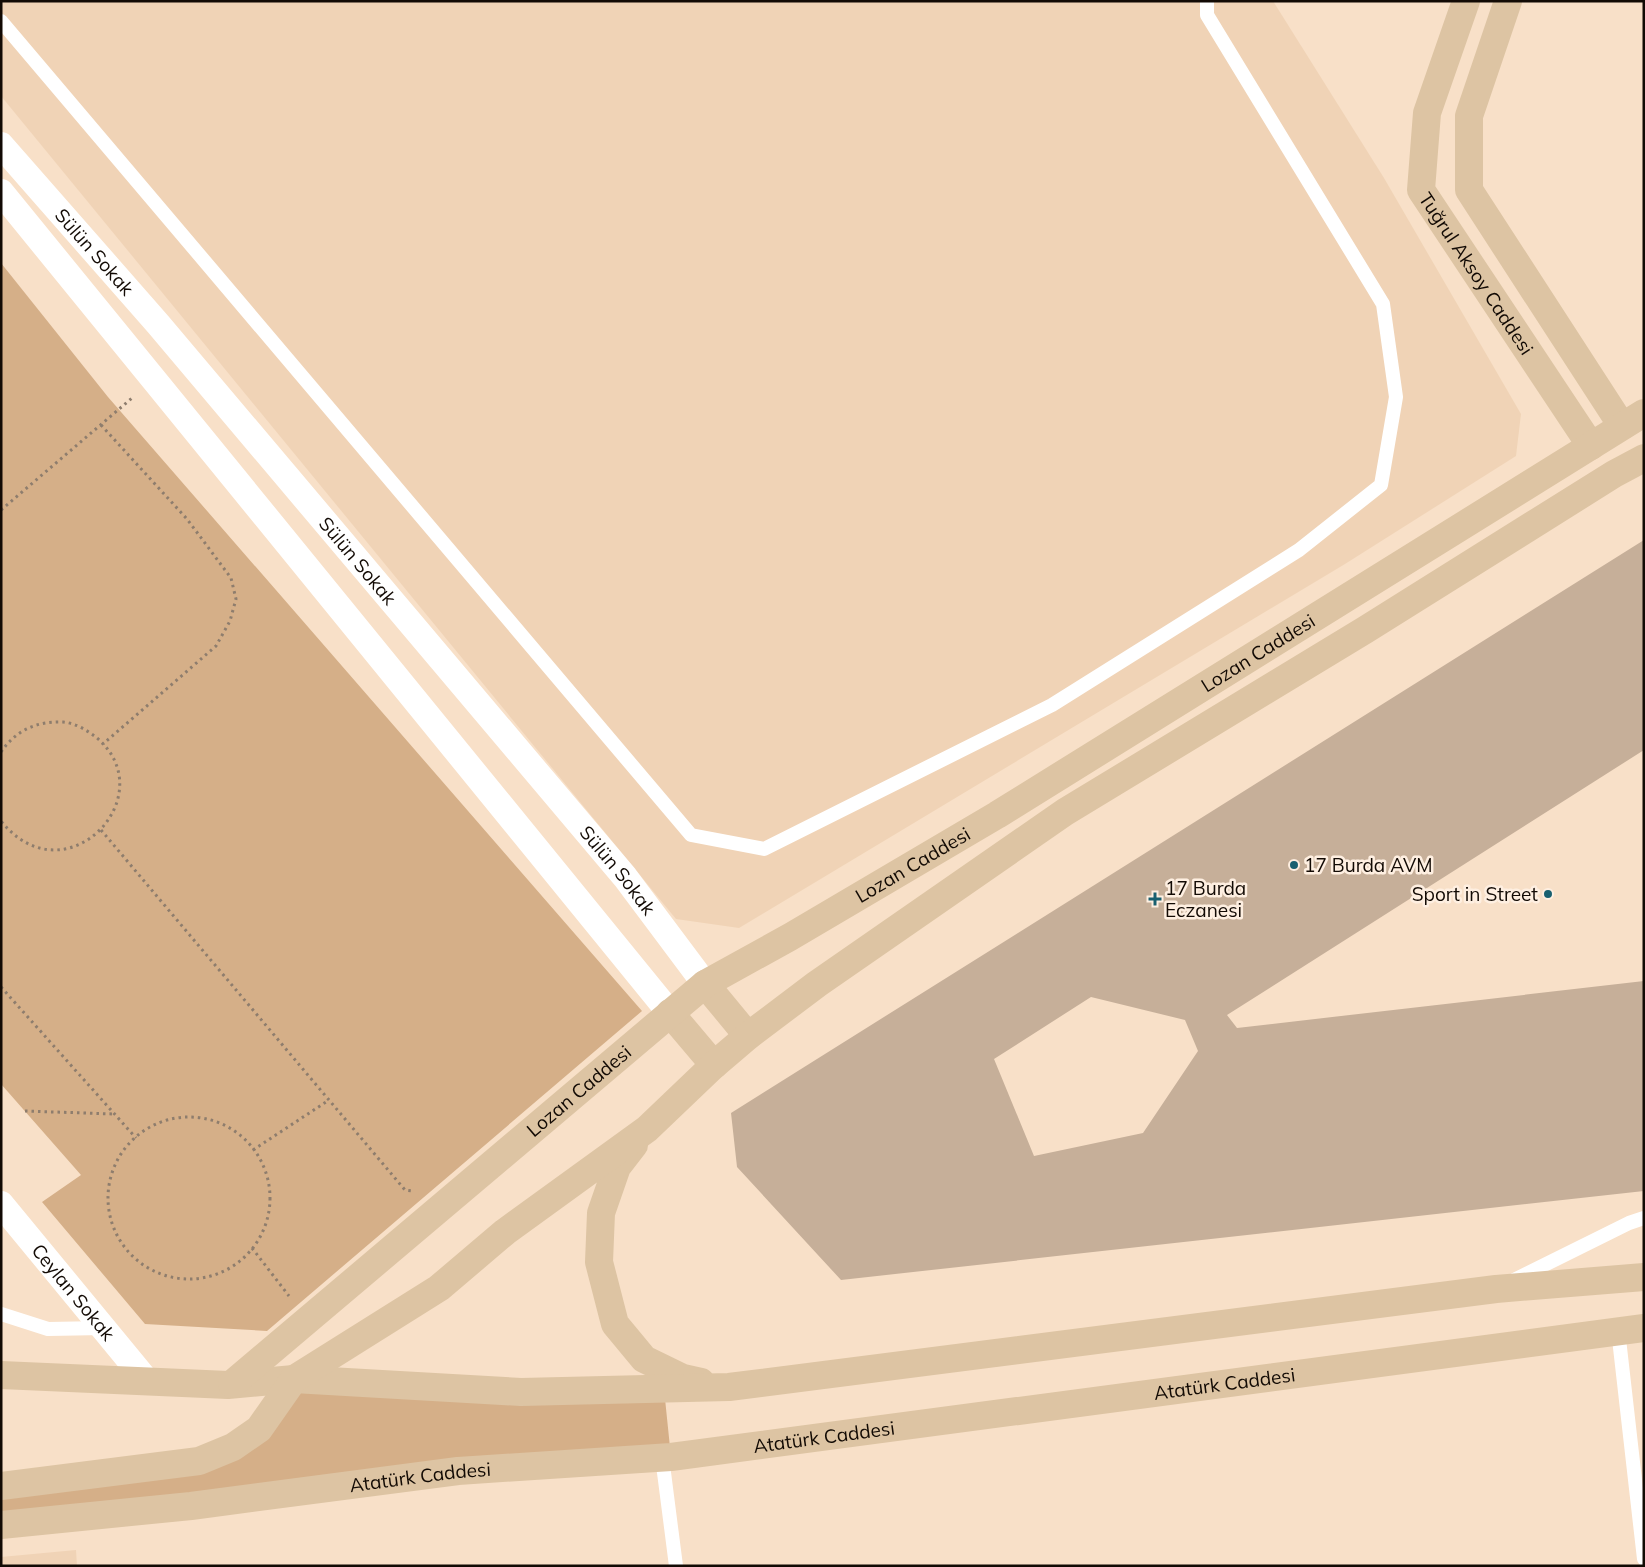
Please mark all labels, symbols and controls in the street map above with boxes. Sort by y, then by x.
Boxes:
street label: Tuğrul Aksoy Caddesi [1414,188,1539,359]
street label: Sülün Sokak [50,203,139,300]
street label: Sülün Sokak [314,512,402,610]
street label: Lozan Caddesi [1197,609,1319,697]
street label: Sülün Sokak [575,820,661,920]
street label: Lozan Caddesi [851,821,975,908]
place label: 17 Burda AVM [1304,853,1433,877]
marker: 17 Burda AVM [1288,859,1300,871]
place label: 17 Burda Eczanesi [1165,876,1246,922]
place label: Sport in Street [1412,882,1538,906]
marker: Sport in Street [1542,888,1554,900]
marker: 17 Burda Eczanesi [1149,893,1161,905]
street label: Lozan Caddesi [521,1040,636,1142]
street label: Ceylan Sokak [27,1239,120,1345]
street label: Atatürk Caddesi [1152,1362,1297,1405]
street label: Atatürk Caddesi [752,1415,896,1458]
street label: Atatürk Caddesi [348,1457,492,1497]

